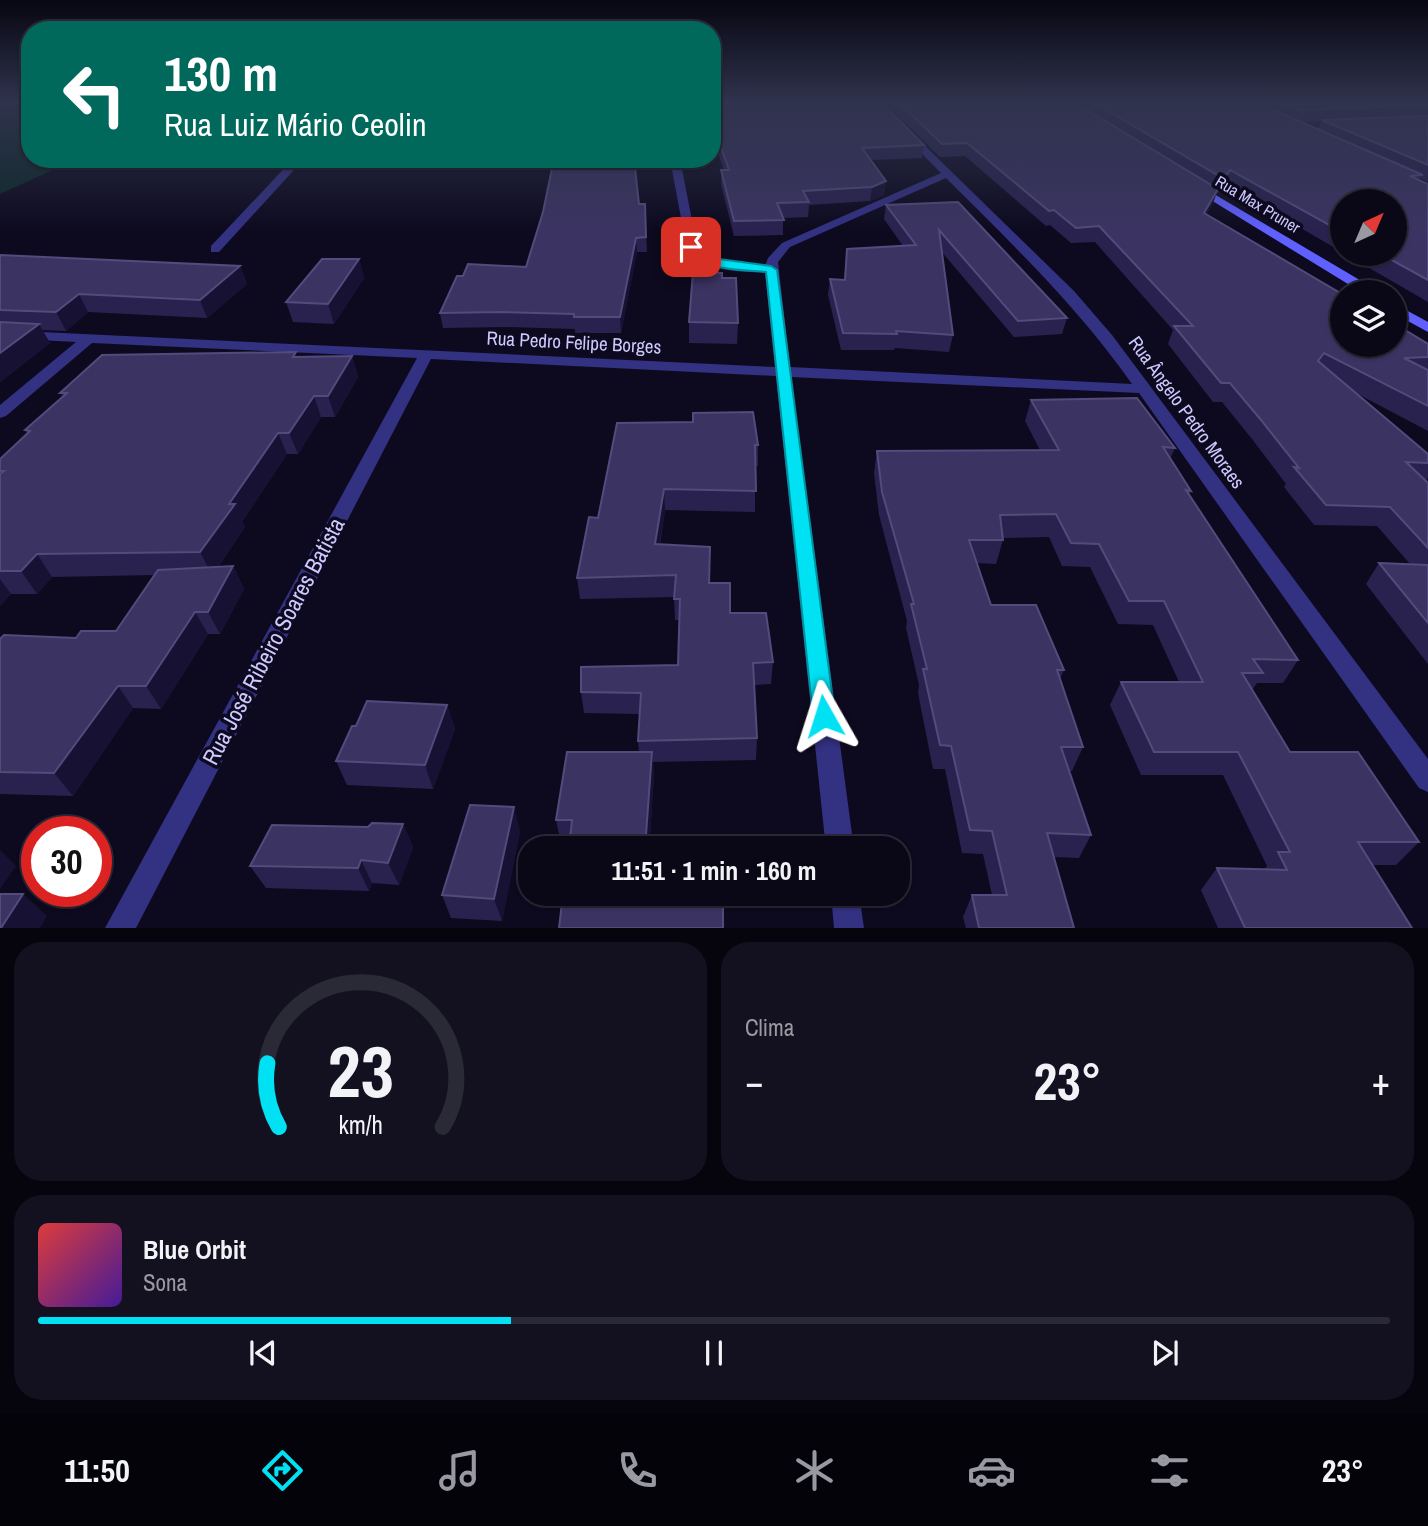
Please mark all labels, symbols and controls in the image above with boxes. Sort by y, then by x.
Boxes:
text: 130 m [164,40,278,106]
icon: left [49,49,140,140]
text: Rua Luiz Mário Ceolin [164,103,427,146]
street label: Rua Max Pruner [1211,170,1305,238]
north arrow [1330,189,1407,266]
map controls [1330,189,1407,357]
pin [661,217,721,277]
icon: arrive [672,228,710,266]
button: layers [1330,280,1407,357]
street label: Rua Pedro Felipe Borges [486,324,662,360]
street label: Rua Ângelo Pedro Moraes [1123,330,1251,494]
street label: Rua José Ribeiro Soares Batista [195,512,352,770]
position arrow [787,679,861,753]
speed limit sign: 30 [21,816,112,907]
text: 11:51 · 1 min · 160 m [611,853,817,888]
text: Clima [745,1012,794,1043]
text: 23 [327,1023,394,1121]
text: 23° [1033,1046,1102,1116]
text: − [745,1056,763,1107]
text: + [1372,1056,1390,1107]
text: km/h [338,1108,383,1142]
text: Blue Orbit [143,1232,246,1267]
text: Sona [143,1267,187,1298]
icon: previous [244,1334,282,1372]
icon: pause [695,1334,733,1372]
icon: next [1146,1334,1184,1372]
icon: directions [258,1446,307,1495]
icon: music [435,1446,484,1495]
icon: phone [613,1446,662,1495]
icon: climate [790,1446,839,1495]
icon: car [967,1446,1016,1495]
icon: filters [1145,1446,1194,1495]
text: 11:50 [64,1449,130,1492]
text: 23° [1322,1449,1364,1492]

